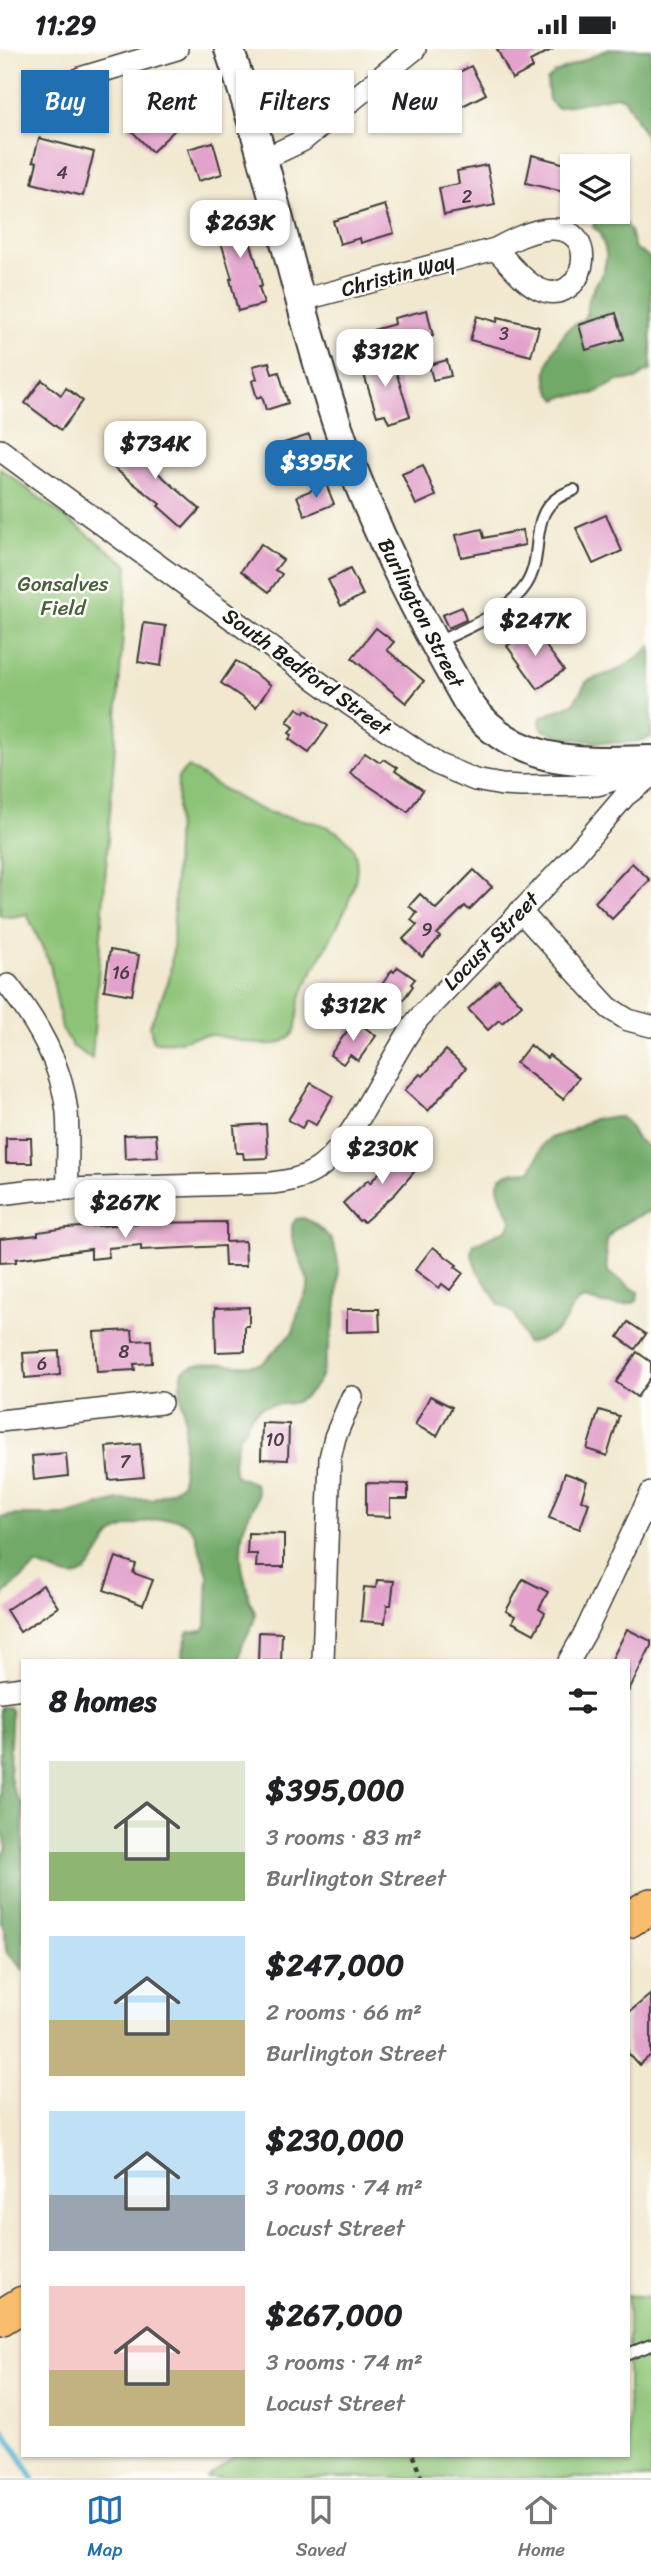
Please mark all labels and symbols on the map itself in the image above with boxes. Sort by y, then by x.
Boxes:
house number: 4 [56,157,68,189]
house number: 2 [462,181,472,213]
pin: $263K [191,201,289,260]
street label: Christin Way [337,242,459,308]
house number: 3 [499,318,509,350]
pin: $312K [336,329,434,389]
pin: $734K [106,421,204,481]
pin: $395K [267,441,365,500]
street label: Burlington Street [367,531,476,696]
park label: Gonsalves Field [18,565,109,627]
street label: South Bedford Street [214,597,401,748]
pin: $247K [486,599,584,658]
street label: Locust Street [433,881,550,1000]
house number: 9 [421,914,433,946]
house number: 16 [112,957,130,989]
pin: $312K [304,983,402,1043]
pin: $230K [333,1127,431,1186]
pin: $267K [76,1181,174,1240]
house number: 8 [119,1336,130,1368]
house number: 6 [37,1348,47,1380]
house number: 10 [265,1424,285,1456]
house number: 7 [120,1446,132,1478]

